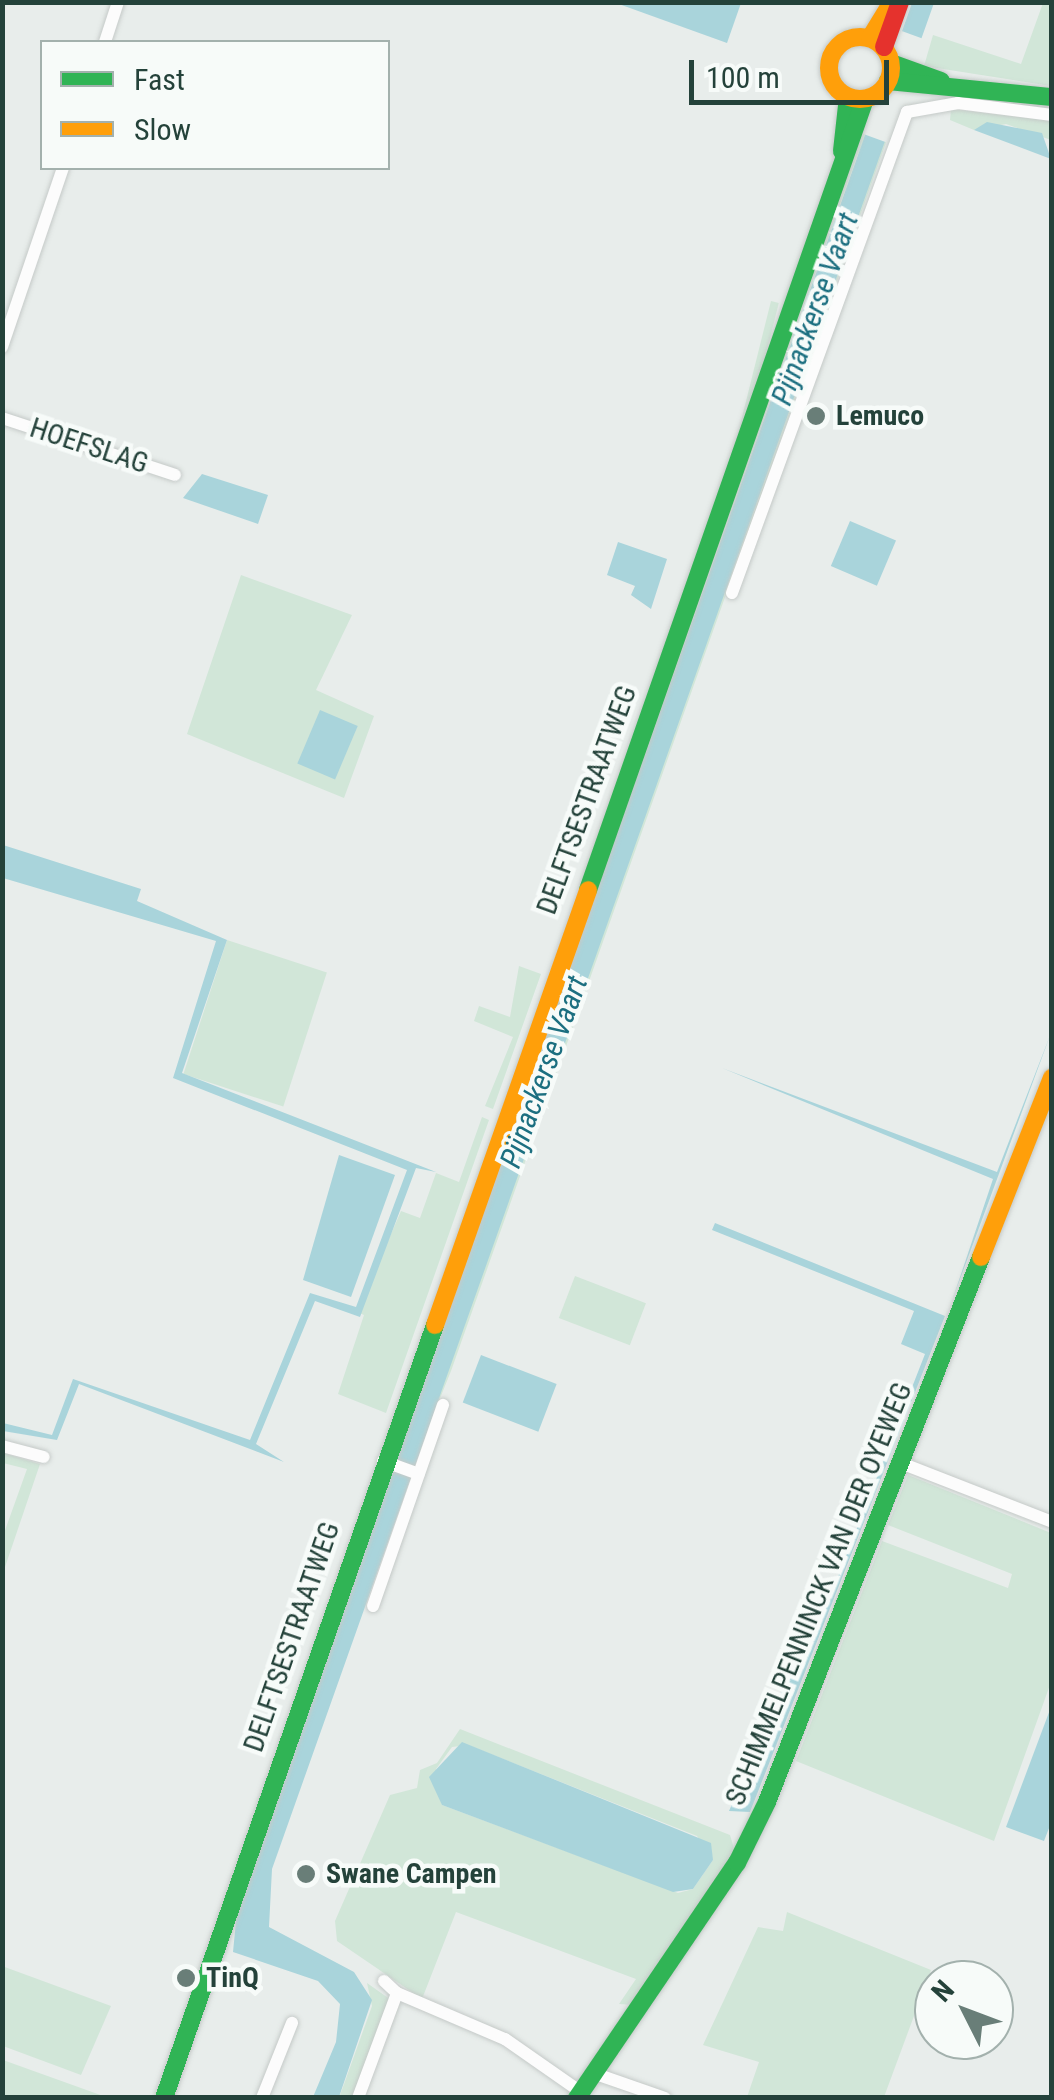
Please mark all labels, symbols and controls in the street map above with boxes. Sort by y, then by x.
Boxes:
legend [40,40,390,170]
scale bar [694,40,894,102]
text: 100 m [706,60,780,95]
text: Fast [134,62,185,97]
text: Slow [134,112,191,147]
water label: Pijnackerse Vaart [764,208,866,410]
place label: Lemuco [836,399,924,433]
marker: Lemuco [805,405,827,427]
street label: HOEFSLAG [26,411,152,481]
street label: DELFTSESTRAATWEG [530,681,644,919]
water label: Pijnackerse Vaart [493,971,595,1173]
street label: SCHIMMELPENNINCK VAN DER OYEWEG [719,1378,919,1810]
street label: DELFTSESTRAATWEG [237,1518,347,1756]
place label: Swane Campen [326,1857,497,1891]
marker: Swane Campen [295,1863,317,1885]
north arrow [914,1960,1014,2060]
place label: TinQ [206,1961,259,1995]
marker: TinQ [175,1967,197,1989]
text: N [925,1974,961,2008]

